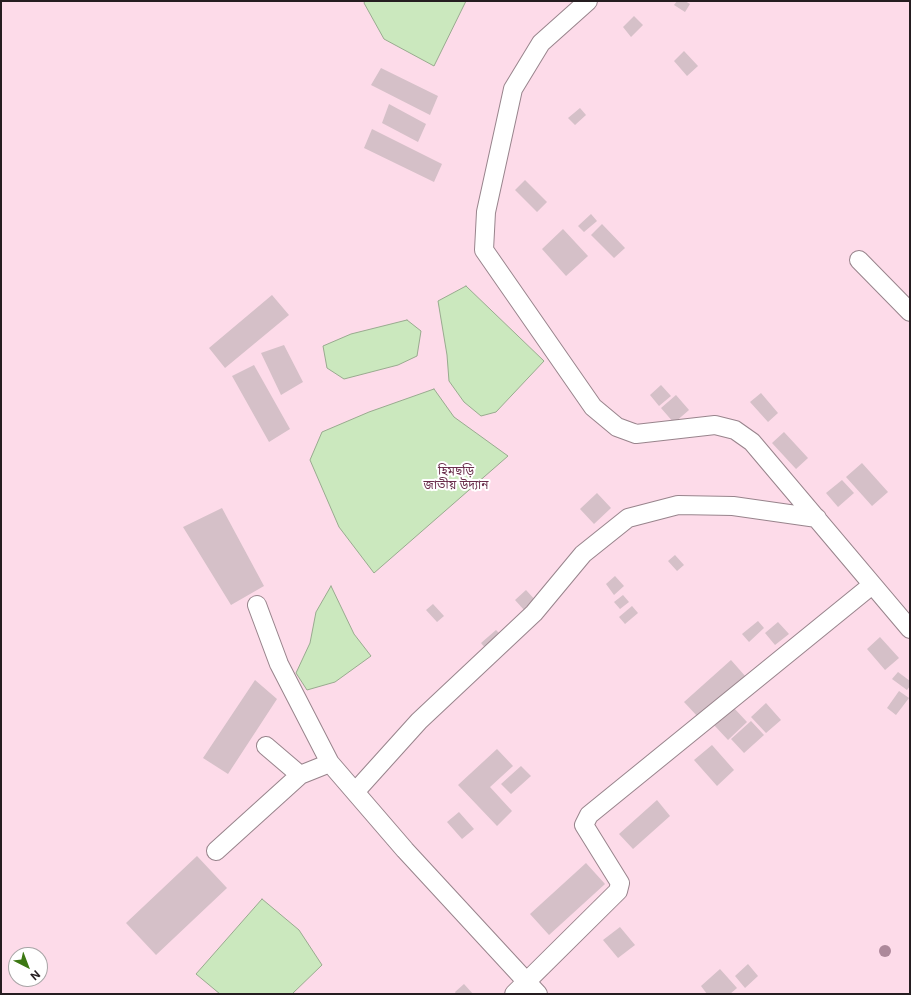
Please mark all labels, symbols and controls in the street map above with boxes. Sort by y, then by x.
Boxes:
park label: হিমছড়ি জাতীয় উদ্যান [424,464,488,492]
north arrow [8,947,48,987]
text: N [28,967,43,983]

